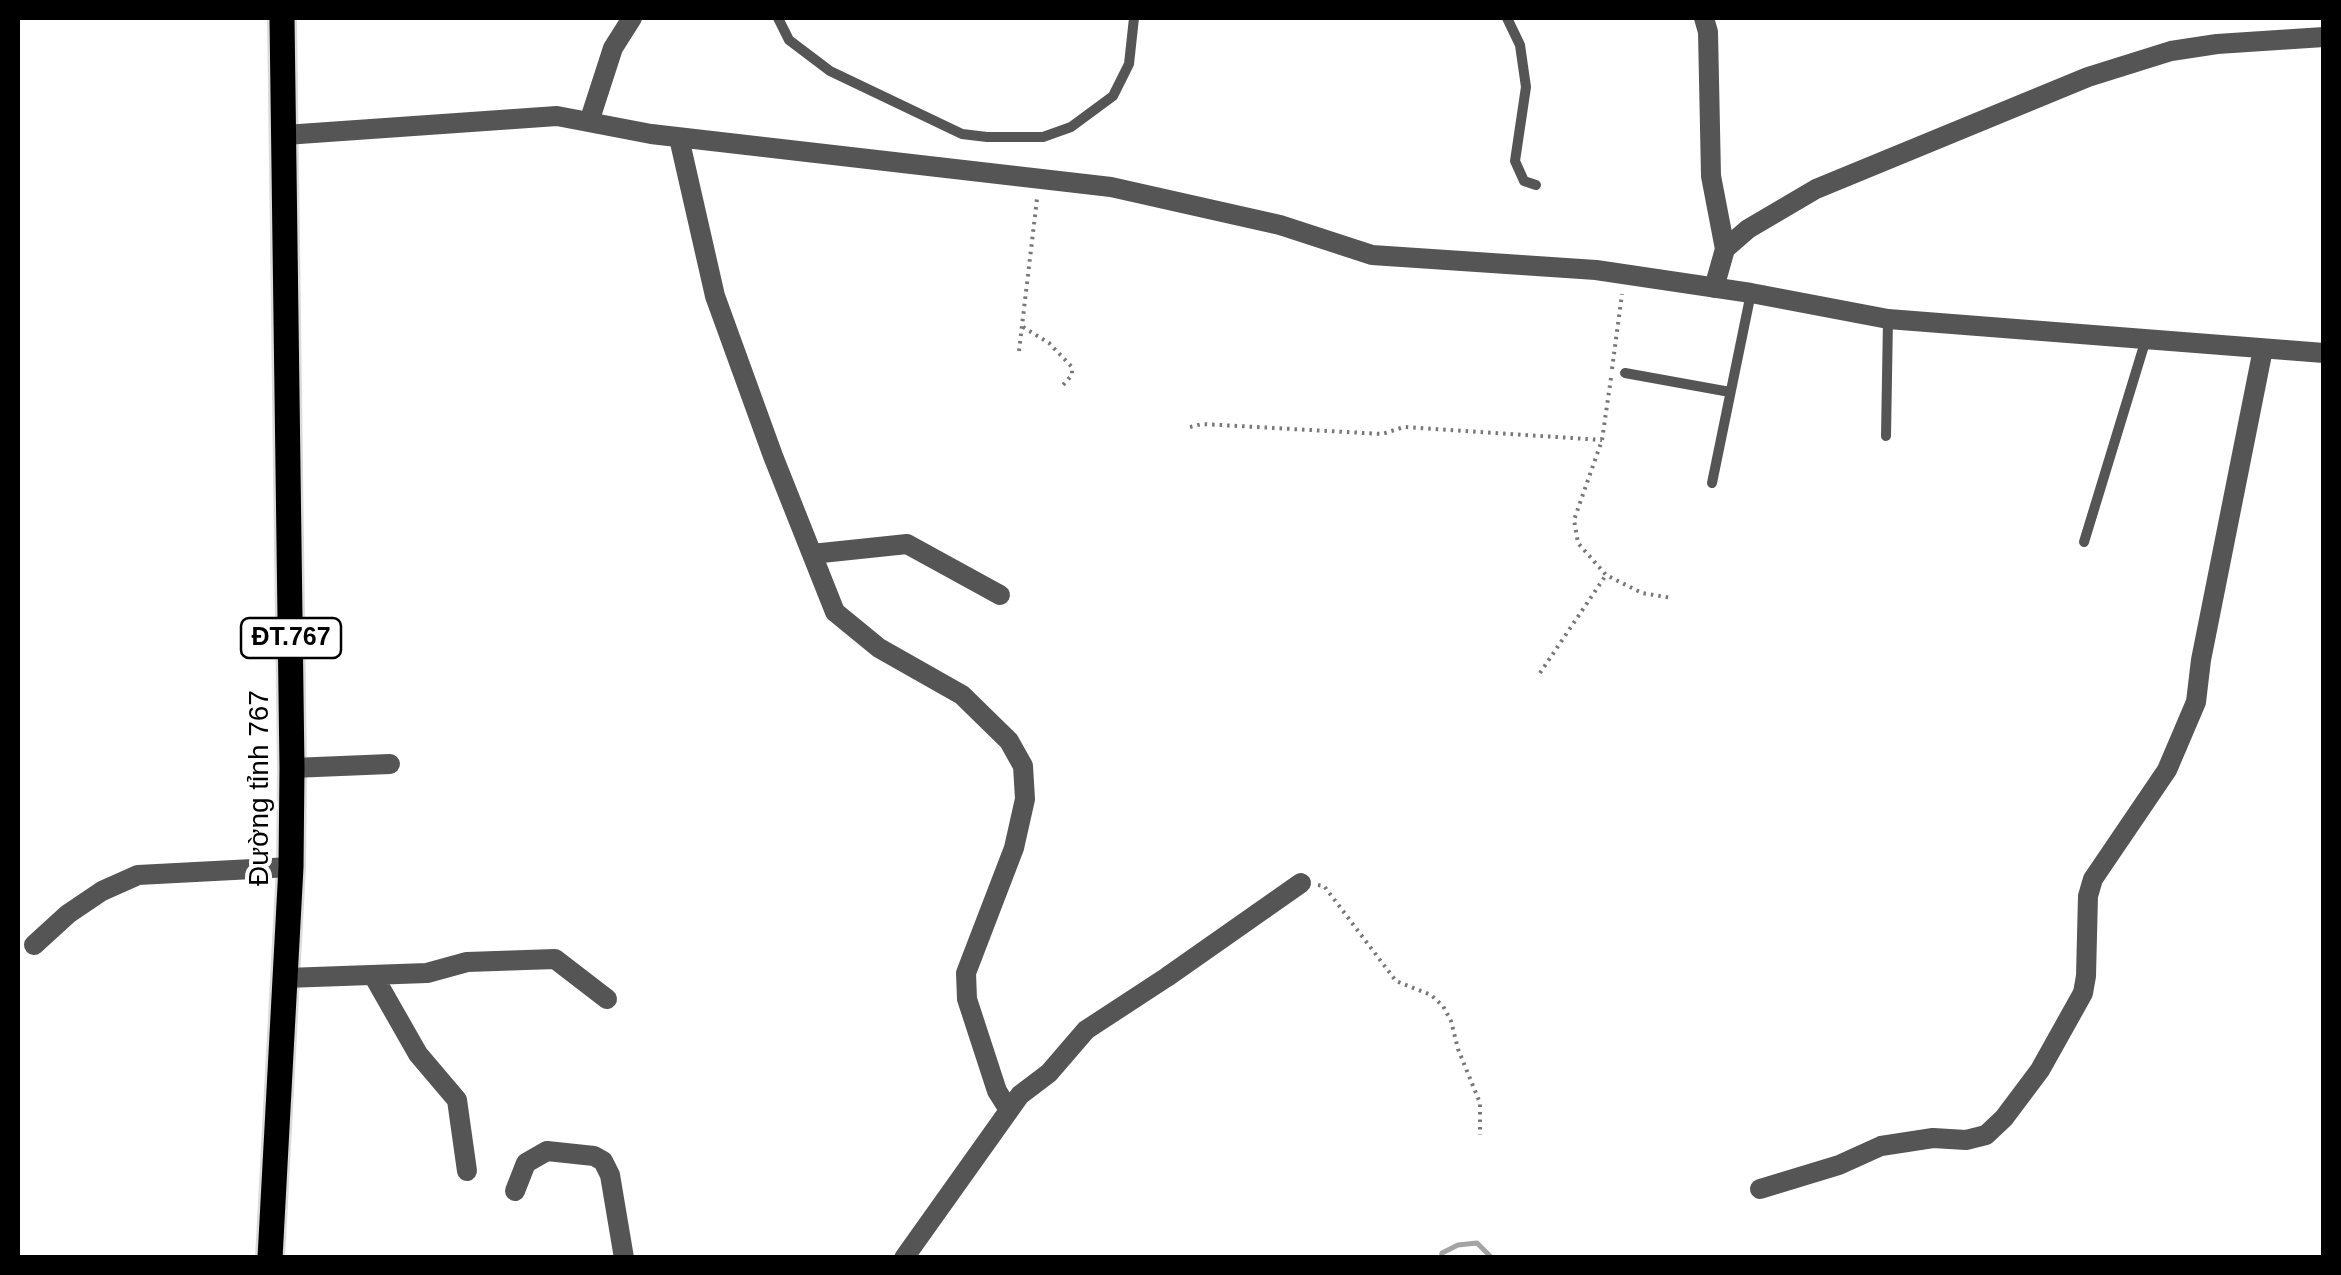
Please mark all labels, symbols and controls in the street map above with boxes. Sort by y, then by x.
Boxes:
road number: ĐT.767 [241,618,341,658]
street label: Đường tỉnh 767 [243,690,277,886]

